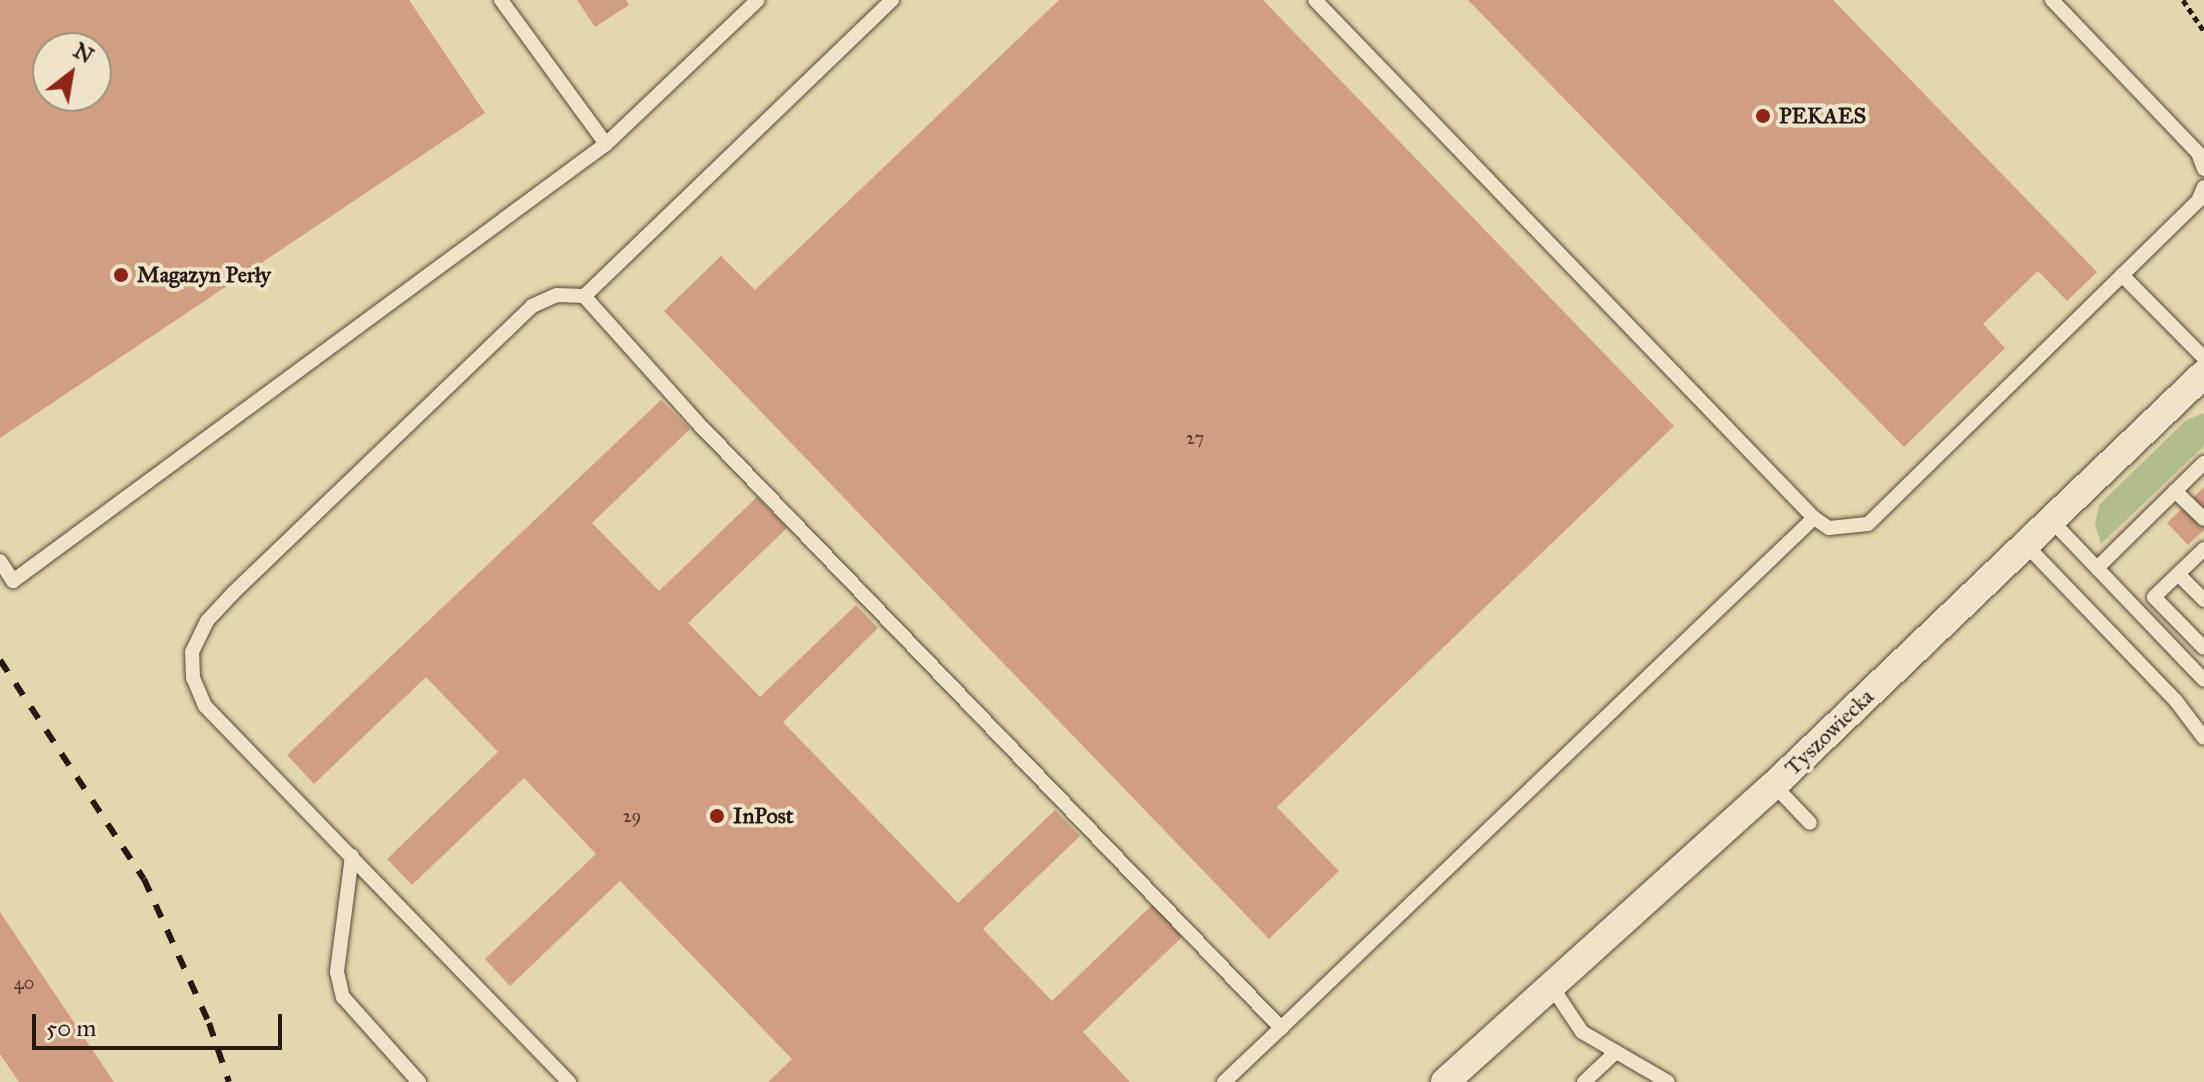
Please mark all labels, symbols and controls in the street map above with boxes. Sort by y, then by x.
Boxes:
north arrow [32,32,112,112]
text: N [69,36,99,69]
place label: PEKAES [1779,103,1866,129]
marker: PEKAES [1754,107,1772,125]
place label: Magazyn Perły [137,262,271,288]
marker: Magazyn Perły [112,266,130,284]
house number: 27 [1186,427,1204,449]
street label: Tyszowiecka [1779,683,1879,781]
place label: InPost [733,803,793,829]
house number: 29 [623,805,641,827]
marker: InPost [708,807,726,825]
house number: 40 [14,972,34,994]
scale bar [36,998,286,1048]
text: 50 m [46,1013,96,1043]

